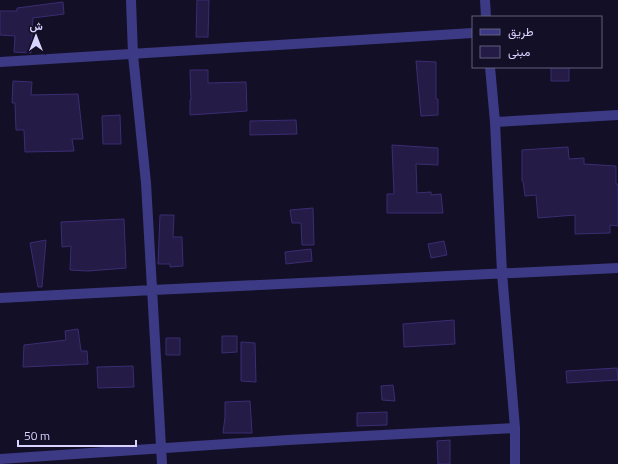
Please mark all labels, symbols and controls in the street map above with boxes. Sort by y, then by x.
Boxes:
north arrow [16,16,56,56]
legend [472,16,602,68]
text: ش [29,18,43,34]
text: طريق [508,22,534,41]
text: مبنى [508,42,530,61]
scale bar [18,422,136,448]
text: 50 m [24,426,50,445]

